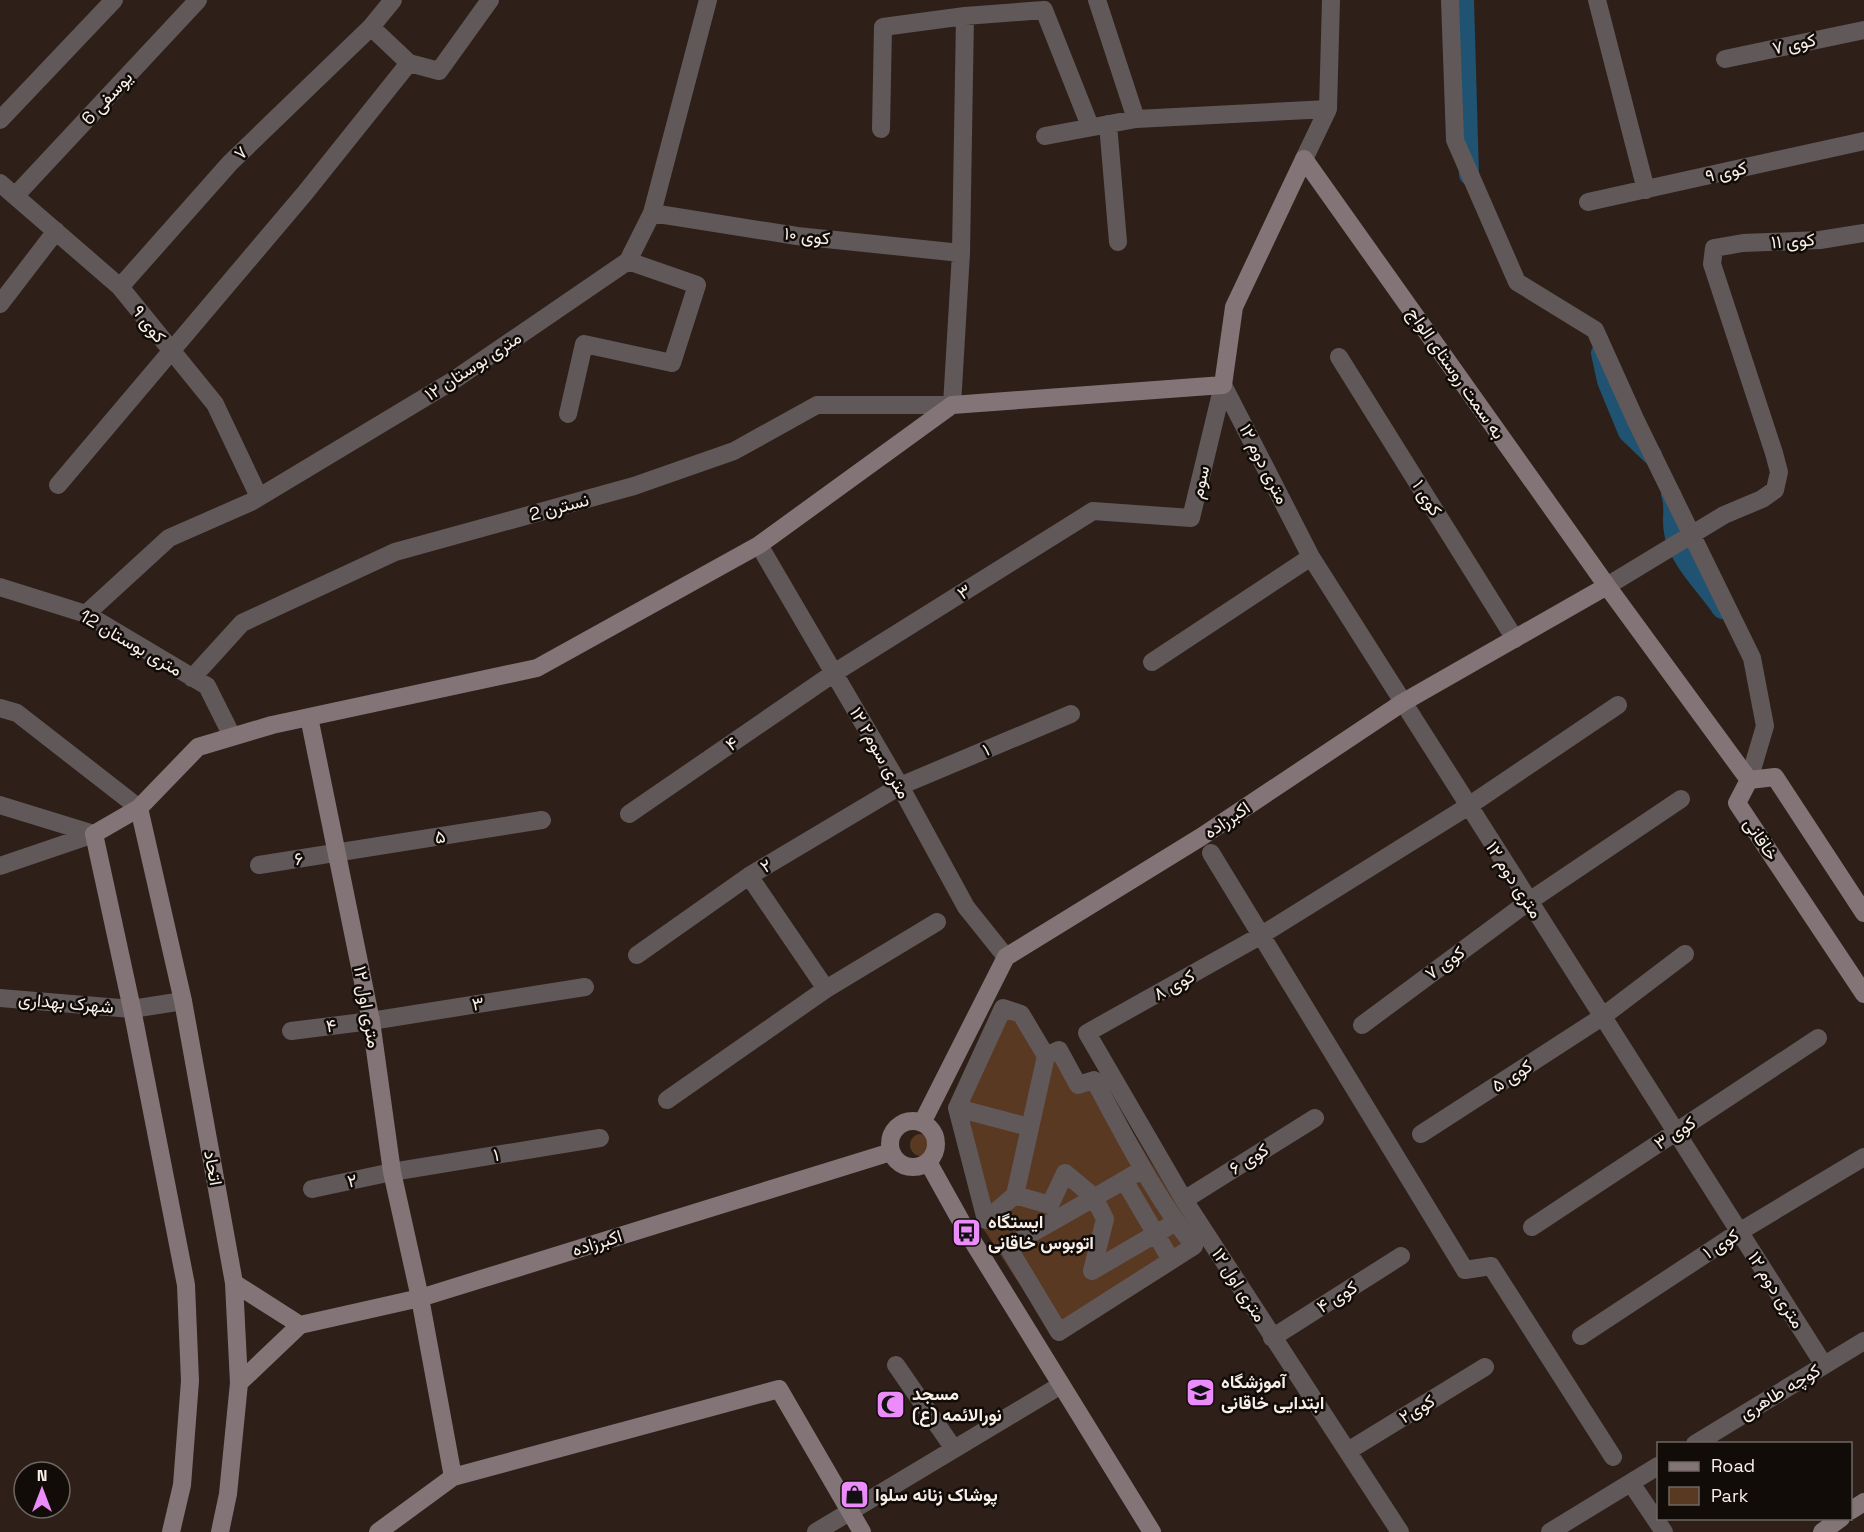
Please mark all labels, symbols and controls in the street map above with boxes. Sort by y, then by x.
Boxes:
street label: کوی ۷ [1770,28,1818,59]
street label: یوسفی 6 [76,66,137,129]
street label: ۷ [229,141,252,165]
street label: کوی ۹ [1703,156,1749,187]
street label: کوی ۱۰ [783,221,831,250]
street label: کوی ۱۱ [1770,228,1816,253]
street label: کوی ۹ [127,300,171,347]
street label: به سمت روستای الواج [1402,302,1510,444]
street label: ۱۲ متری بوستان [420,326,525,405]
street label: ۱۲ متری دوم [1234,420,1294,508]
street label: سوم [1185,463,1215,501]
street label: کوی ۱ [1407,475,1447,520]
street label: نسترن 2 [526,488,591,526]
street label: ۳ [953,579,975,604]
street label: 12 متری بوستان [76,604,187,681]
street label: ۱۲ متری سوم۲ [844,703,916,803]
street label: ۴ [721,731,742,756]
street label: ۱ [979,738,993,761]
street label: اکبرزاده [1199,796,1254,843]
street label: خاقانی [1739,813,1784,864]
street label: ۵ [433,824,447,849]
street label: ۱۲ متری دوم [1480,837,1548,923]
street label: ۶ [293,846,305,871]
street label: ۲ [756,853,776,878]
street label: کوی ۷ [1420,940,1469,985]
street label: ۱۲ متری اول [349,964,386,1050]
street label: کوی ۸ [1149,964,1199,1005]
street label: شهرک بهداری [17,987,115,1018]
street label: ۳ [470,991,486,1016]
street label: ۴ [324,1013,337,1038]
street label: کوی ۵ [1487,1054,1536,1097]
street label: کوی ۳ [1650,1111,1700,1155]
street label: کوی ۶ [1225,1138,1273,1179]
street label: ۱ [492,1143,500,1166]
street label: اتحاد [199,1149,228,1187]
street label: ۲ [345,1168,359,1193]
place label: ایستگاه اتوبوس خاقانی [988,1210,1094,1254]
bus stop icon: ایستگاه اتوبوس خاقانی [951,1216,983,1248]
street label: کوی ۱ [1698,1223,1743,1264]
street label: اکبرزاده [569,1224,625,1261]
street label: ۱۲ متری اول [1207,1244,1272,1326]
street label: ۱۲ متری دوم [1742,1247,1810,1333]
street label: کوی ۴ [1312,1275,1361,1318]
street label: کوچه طاهری [1735,1358,1825,1426]
place label: آموزشگاه ابتدایی خاقانی [1221,1370,1324,1414]
school or university icon: آموزشگاه ابتدایی خاقانی [1184,1376,1216,1408]
place label: مسجد نورالائمه (ع) [912,1382,1002,1427]
mosque icon: مسجد نورالائمه (ع) [875,1388,907,1420]
street label: کوی۲ [1394,1389,1439,1428]
legend [1657,1442,1852,1520]
text: Road [1711,1454,1755,1477]
north arrow [12,1460,72,1520]
text: N [37,1465,47,1486]
shop icon: پوشاک زنانه سلوا [838,1479,870,1511]
place label: پوشاک زنانه سلوا [875,1483,998,1507]
text: Park [1711,1484,1749,1507]

